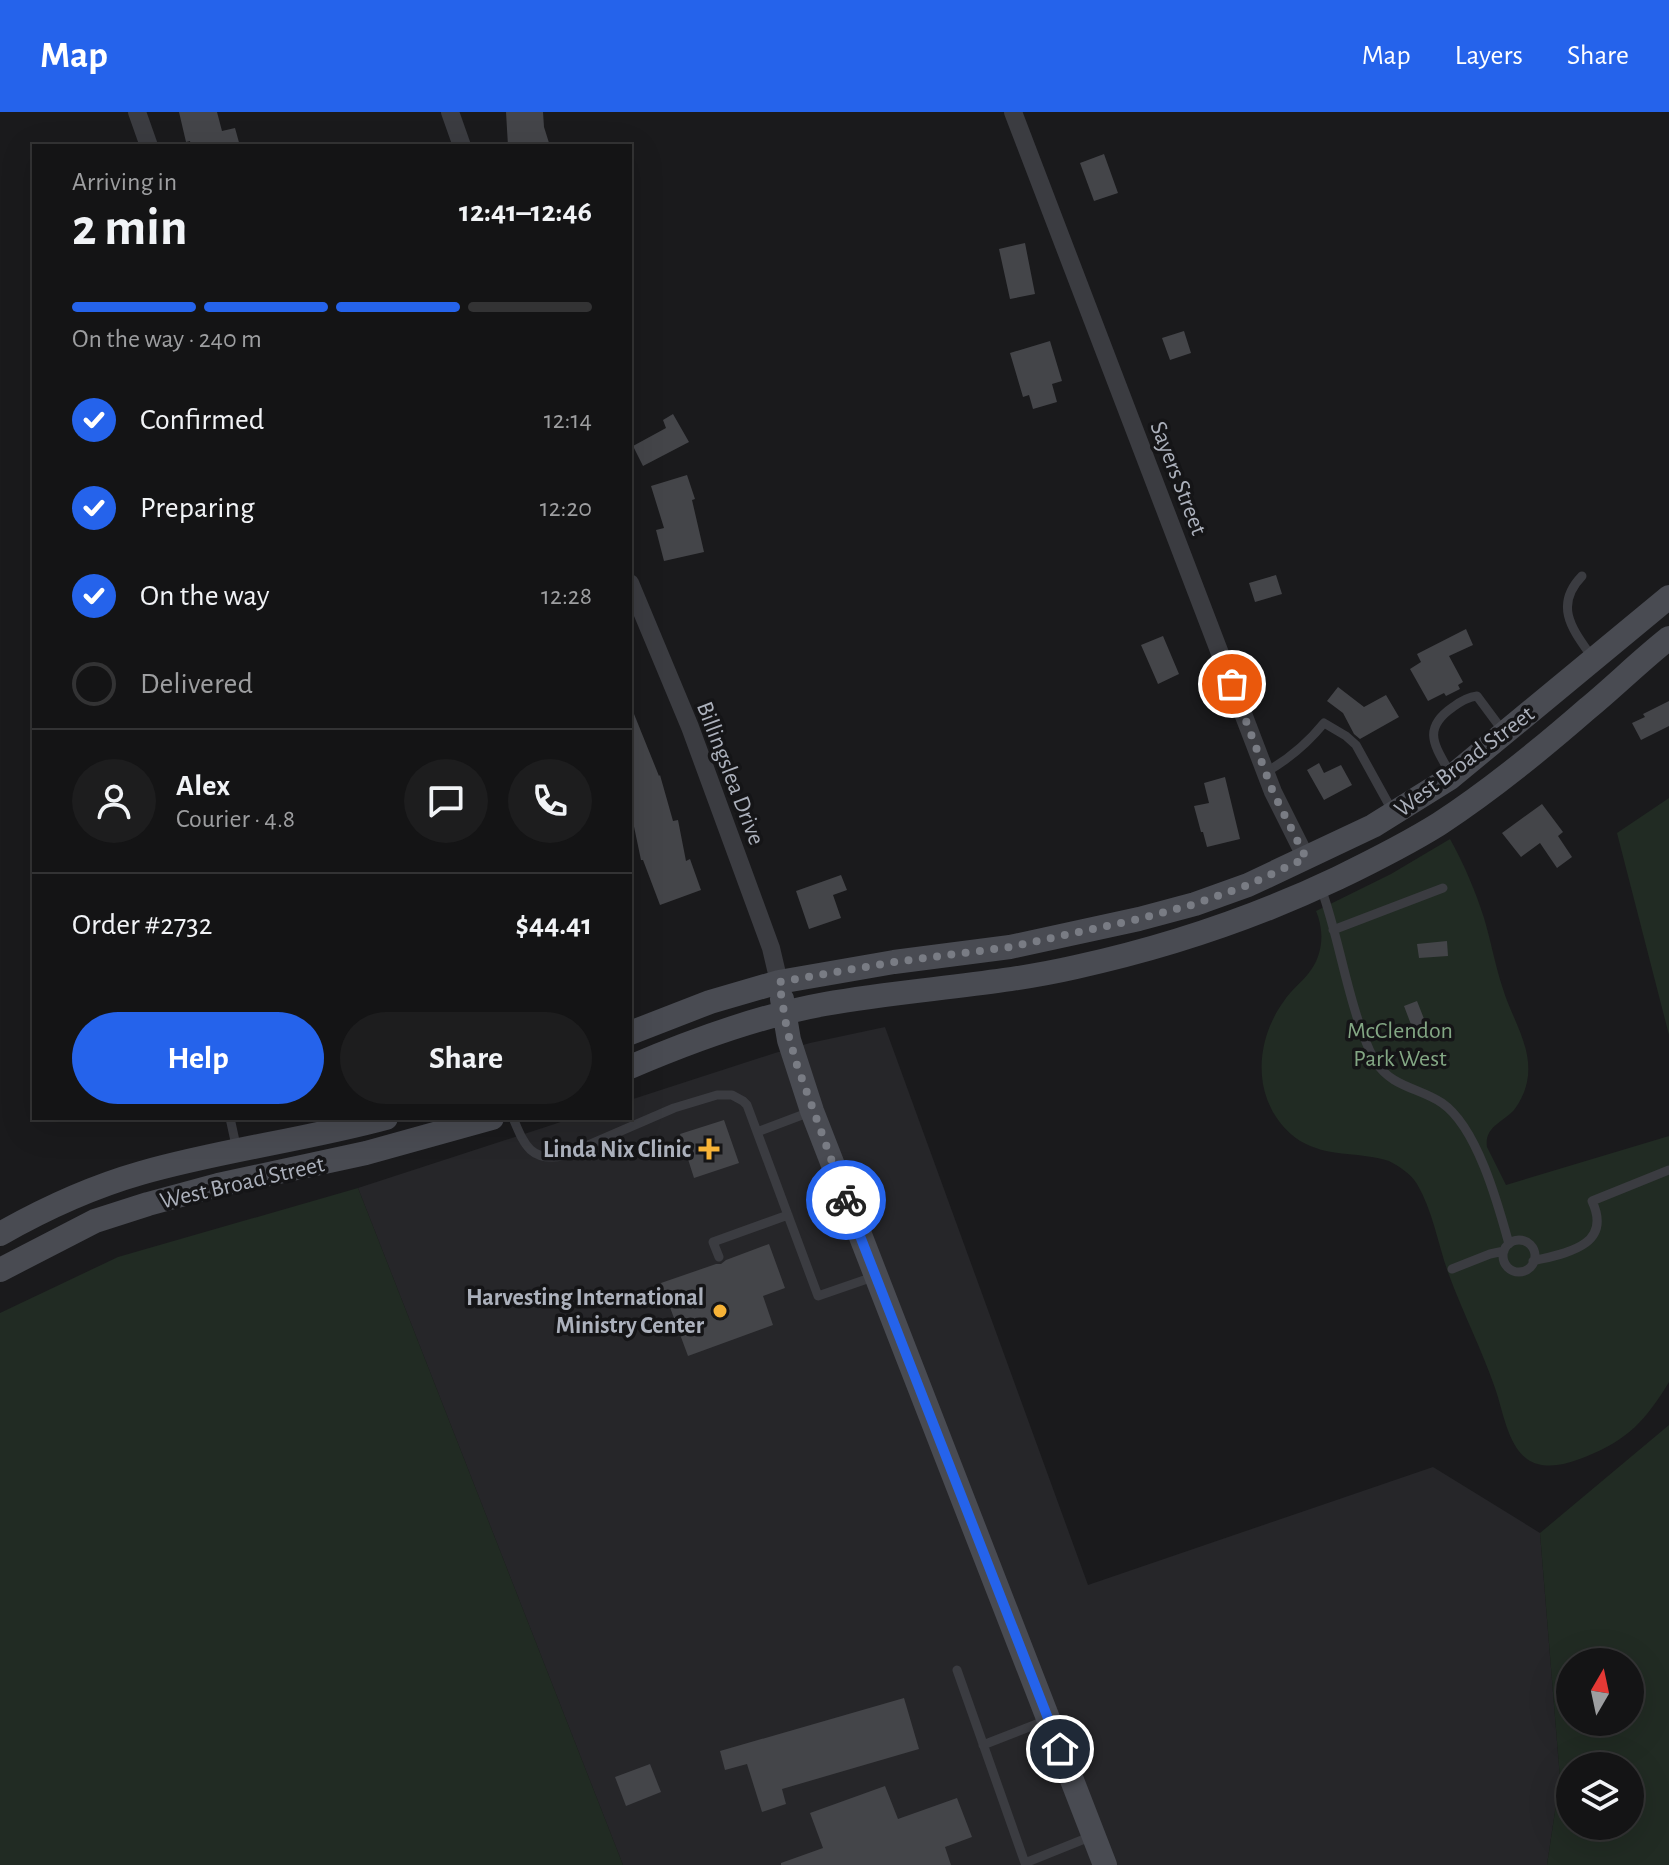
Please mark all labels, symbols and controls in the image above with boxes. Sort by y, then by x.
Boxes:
text: Map [40,37,108,75]
text: Map [1362,42,1411,70]
text: Layers [1455,42,1523,70]
text: Share [1567,42,1629,70]
text: Arriving in [72,169,177,195]
text: 12:41–12:46 [459,197,592,227]
text: 2 min [72,202,187,254]
text: On the way · 240 m [72,326,262,352]
icon: check [72,398,116,442]
text: Confirmed [140,405,264,435]
text: 12:14 [544,407,592,433]
street label: Sayers Street [1145,418,1211,539]
icon: check [72,486,116,530]
text: Preparing [140,493,255,523]
text: 12:20 [540,495,592,521]
icon: check [72,574,116,618]
text: On the way [140,581,269,611]
text: 12:28 [541,583,592,609]
pin [1198,650,1266,718]
icon: bag [1210,662,1254,706]
text: Delivered [140,669,253,699]
street label: Billingslea Drive [692,698,768,848]
street label: West Broad Street [1390,701,1539,822]
button: person [72,759,156,843]
button: chat [404,759,488,843]
button: phone [508,759,592,843]
text: Alex [176,771,230,801]
text: Courier · 4.8 [176,806,295,832]
text: Order #2732 [72,910,212,940]
text: $44.41 [516,910,592,940]
button: Help [72,1012,324,1104]
button: Share [340,1012,592,1104]
park label: McClendon Park West [1347,1019,1453,1071]
place label: Linda Nix Clinic [543,1138,691,1162]
marker: Linda Nix Clinic [698,1138,720,1160]
street label: West Broad Street [158,1152,327,1214]
courier [806,1160,886,1240]
icon: bike [824,1178,868,1222]
place label: Harvesting International Ministry Center [466,1286,705,1338]
marker: Harvesting International Ministry Center [711,1302,729,1320]
north arrow [1556,1648,1644,1736]
map controls [1556,1648,1644,1840]
pin [1026,1715,1094,1783]
icon: home [1038,1727,1082,1771]
button: layers [1556,1752,1644,1840]

